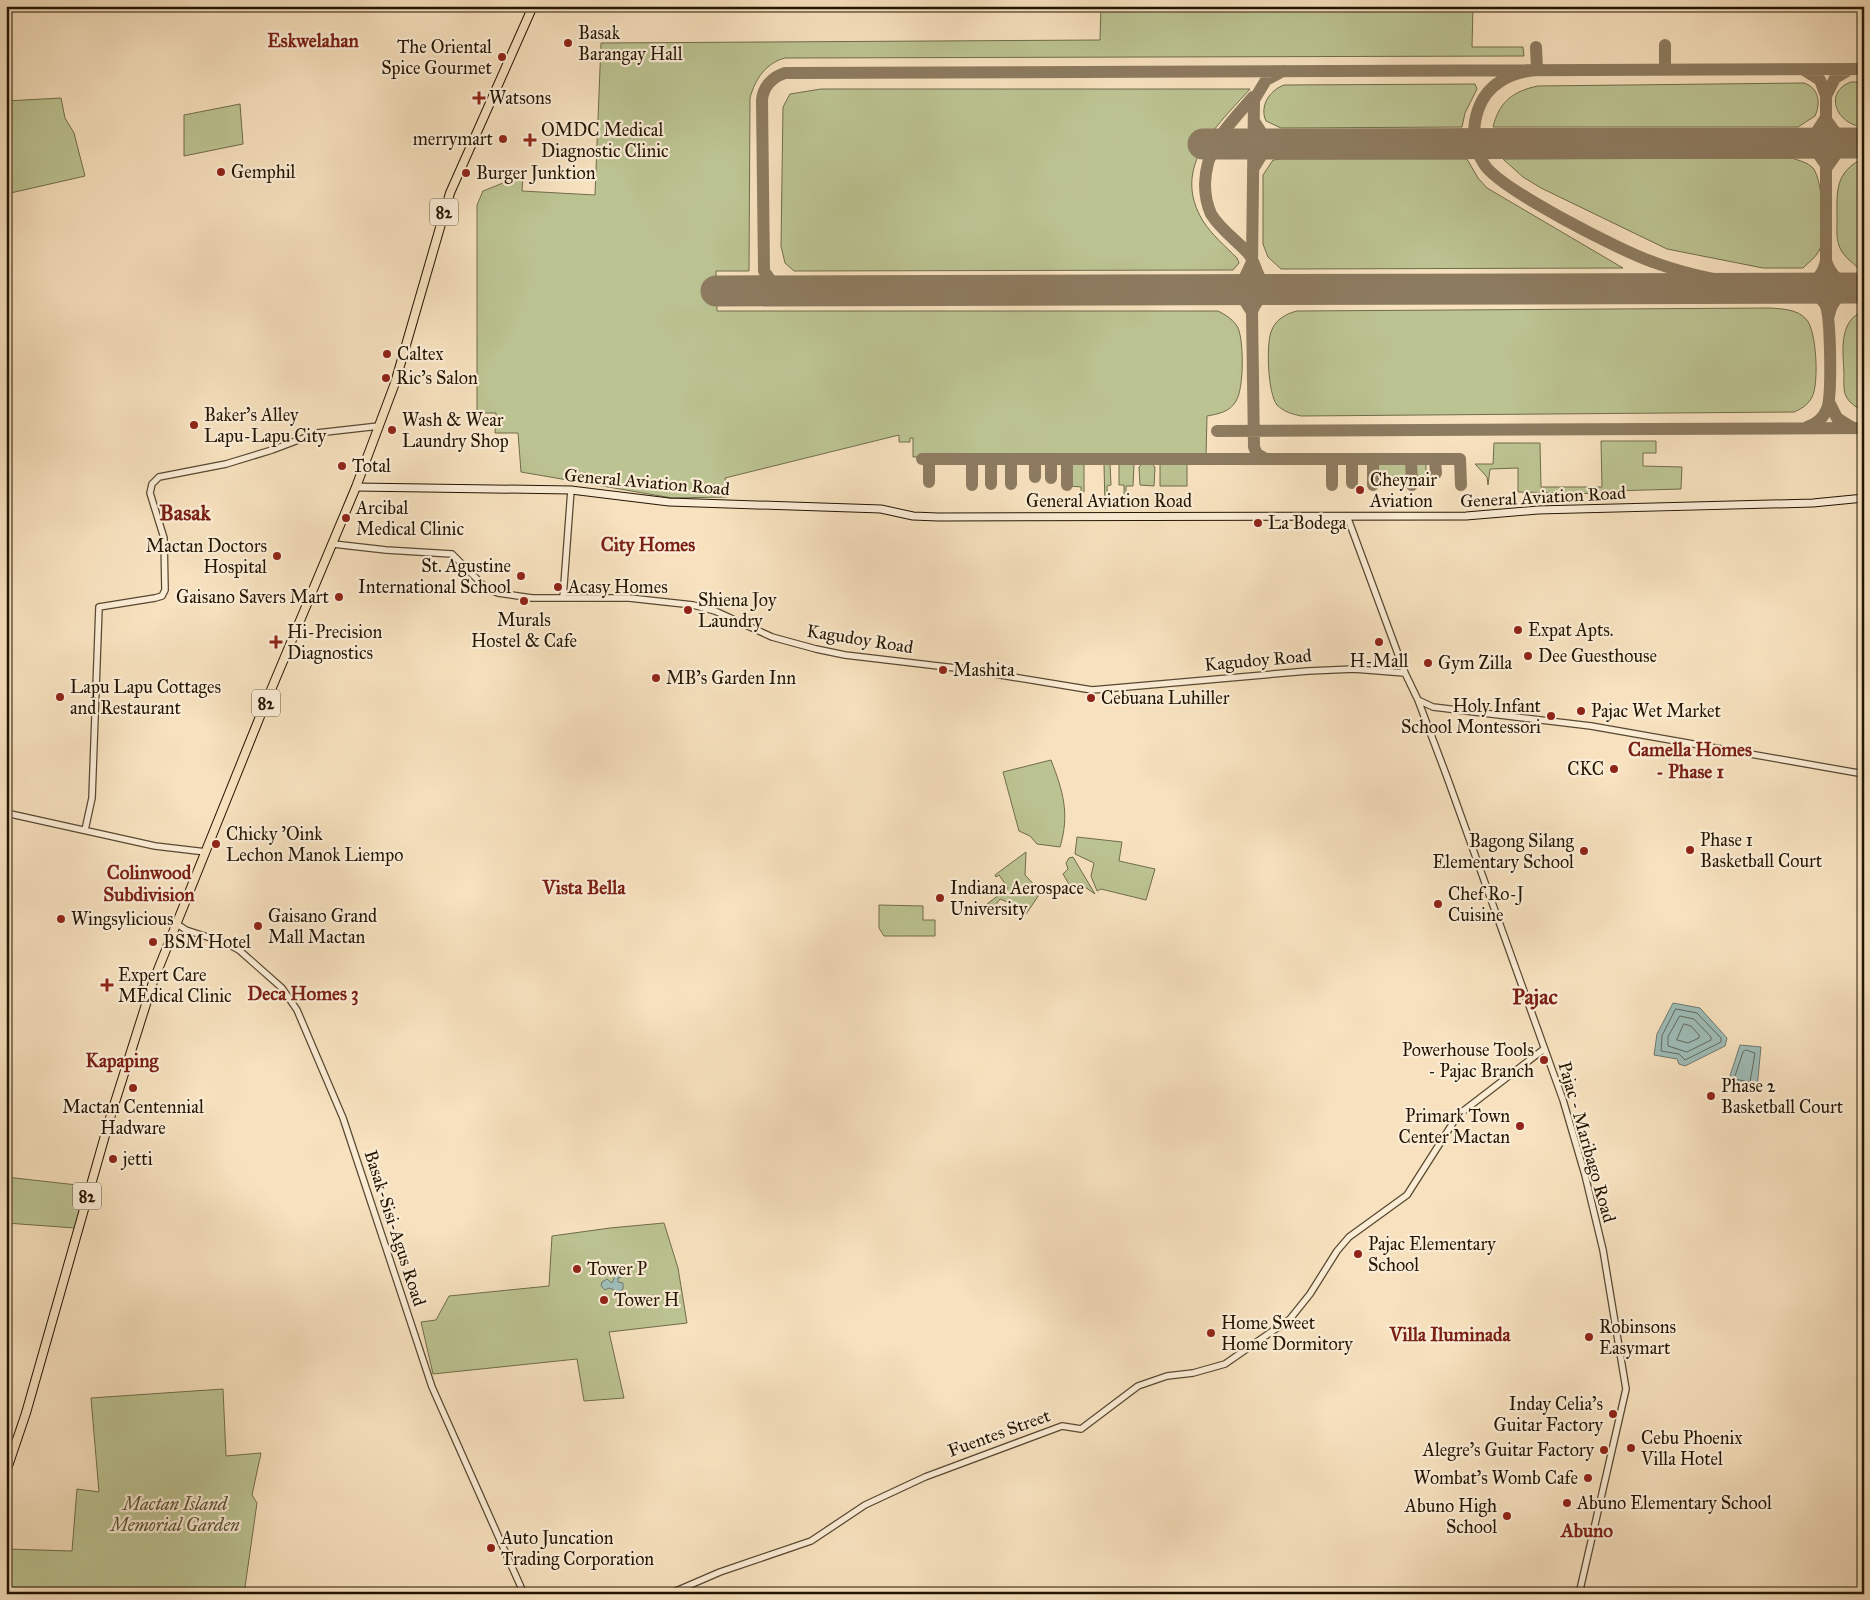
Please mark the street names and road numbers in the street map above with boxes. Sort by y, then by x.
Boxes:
road number: 82 [430,198,458,226]
street label: General Aviation Road [563,464,731,500]
street label: General Aviation Road [1460,482,1626,512]
street label: General Aviation Road [1026,490,1192,512]
street label: Kagudoy Road [805,620,915,659]
street label: Kagudoy Road [1204,644,1312,677]
road number: 82 [252,690,280,716]
street label: Pajac - Maribago Road [1553,1059,1620,1225]
street label: Basak-Sisi-Agus Road [358,1147,431,1309]
road number: 82 [73,1182,101,1210]
street label: Fuentes Street [945,1404,1054,1462]

